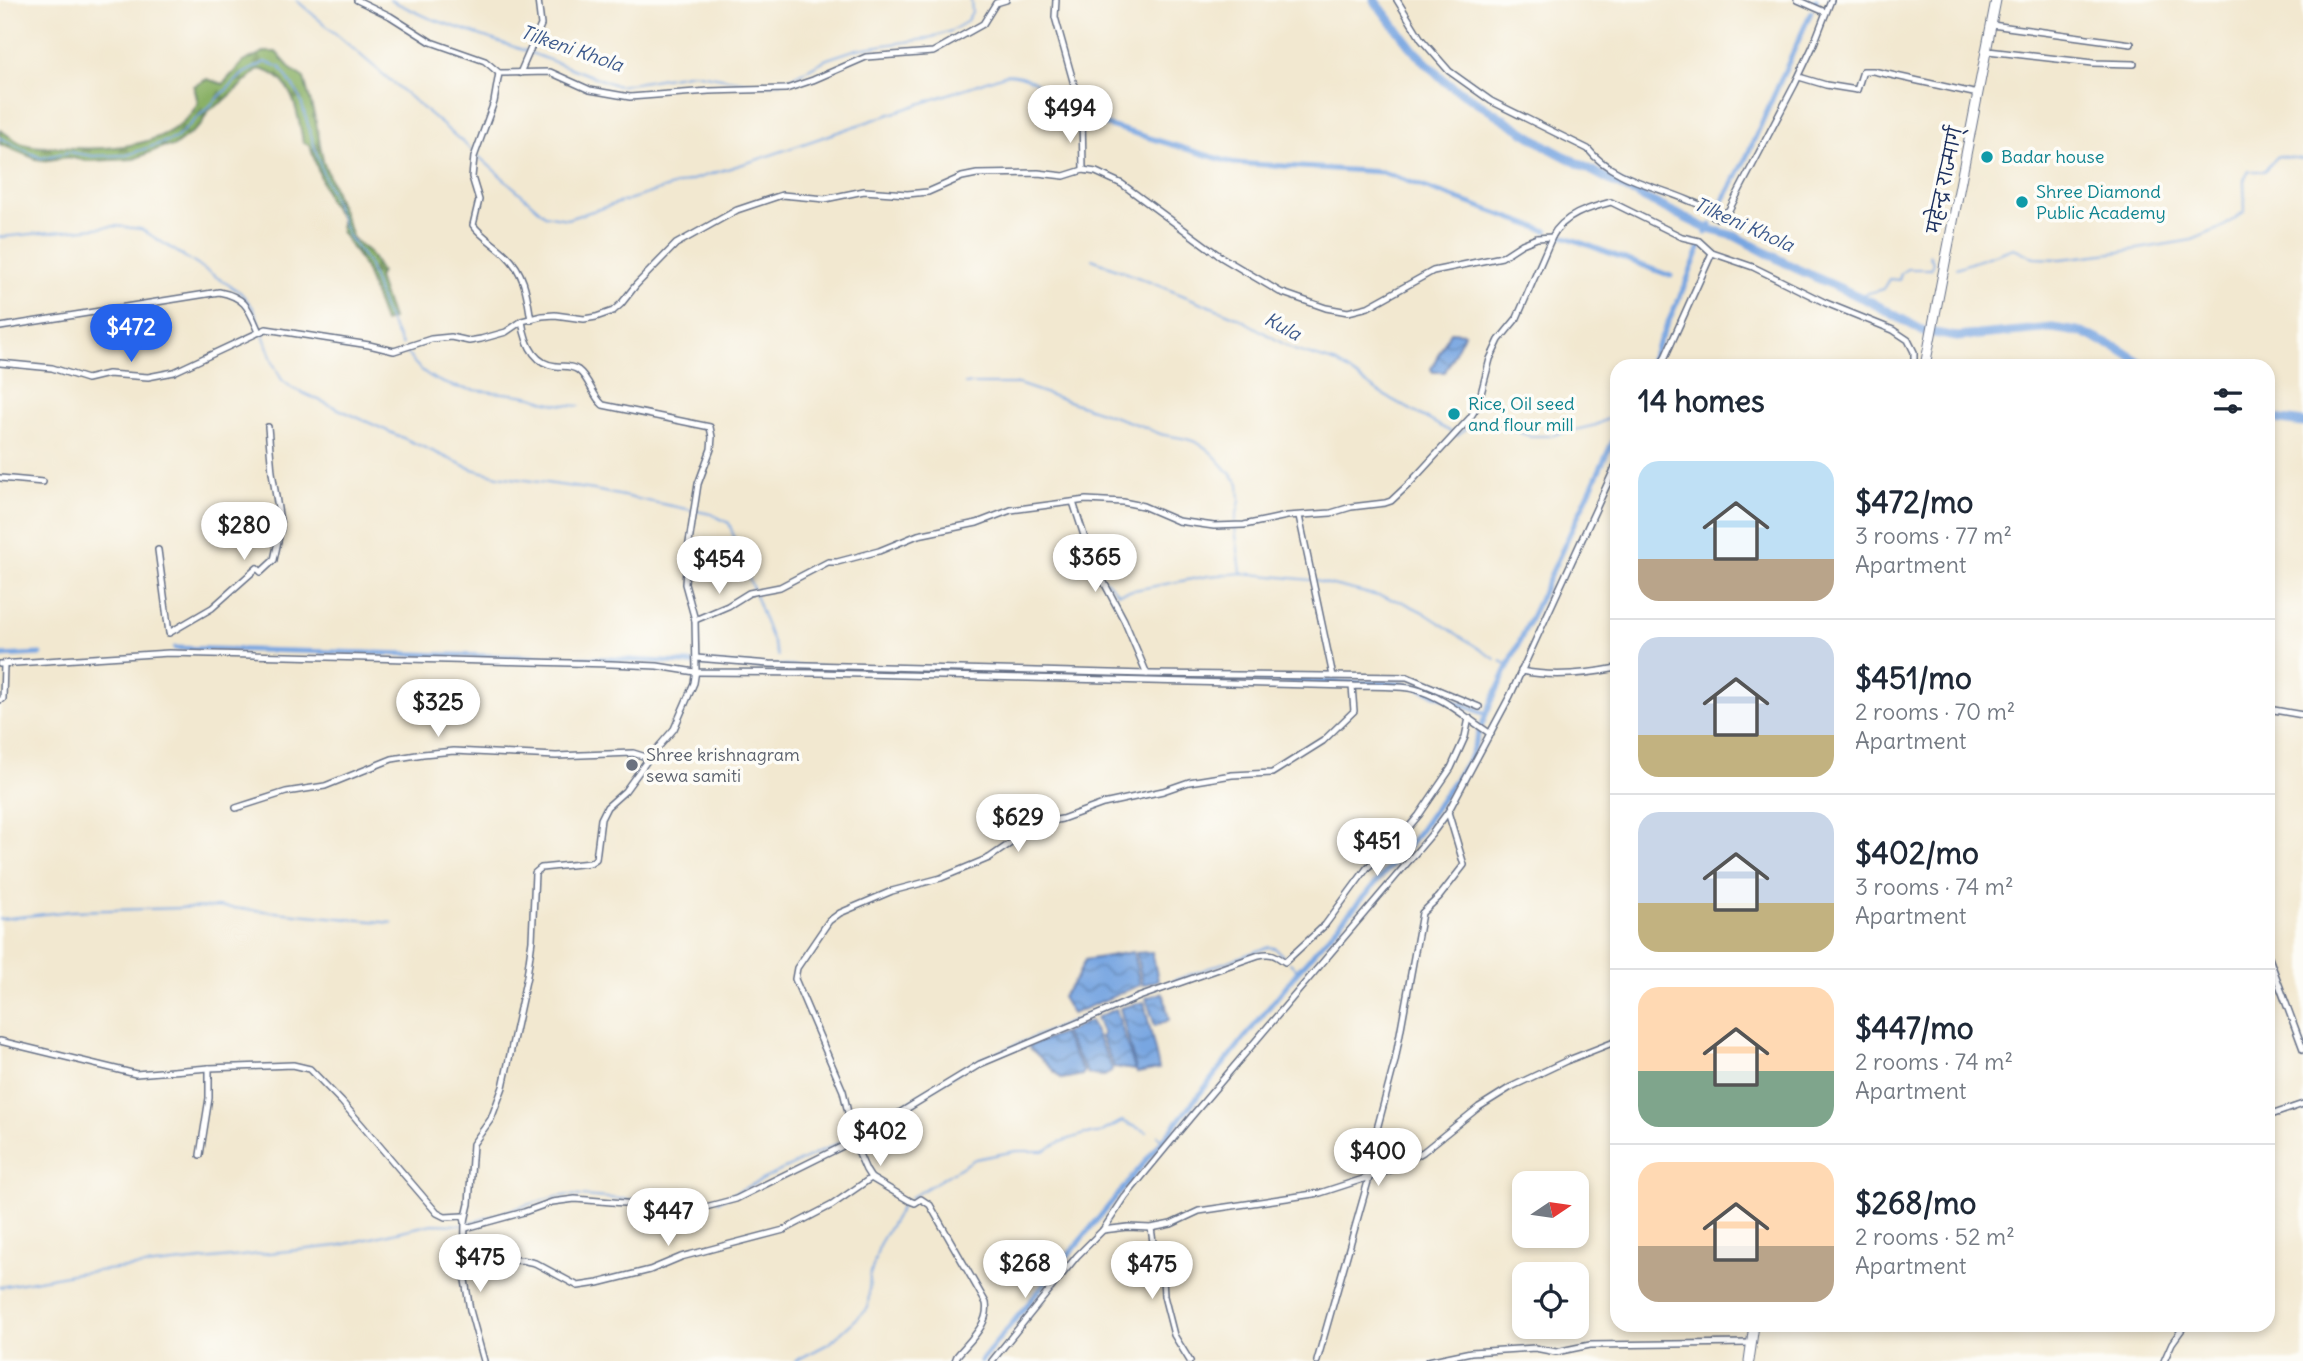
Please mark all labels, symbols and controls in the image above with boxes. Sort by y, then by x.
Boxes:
water label: Tilkeni Khola [518,19,627,77]
pin: $494 [1029,86,1111,145]
text: $494 [1044,93,1096,122]
street label: महेन्द्र राज्मार्ग् [1918,122,1969,237]
place label: Badar house [2001,145,2104,168]
marker: Badar house [1979,149,1995,165]
place label: Shree Diamond Public Academy [2036,180,2166,224]
water label: Tilkeni Khola [1690,191,1799,257]
marker: Shree Diamond Public Academy [2014,194,2030,210]
pin: $472 [90,304,172,364]
water label: Kula [1261,307,1306,346]
text: $472 [106,312,156,341]
text: 14 homes [1638,382,1765,420]
icon: filters [2209,382,2247,420]
place label: Rice, Oil seed and flour mill [1468,392,1575,436]
marker: Rice, Oil seed and flour mill [1446,406,1462,422]
text: $472/mo [1855,483,1973,521]
icon: home [1694,489,1778,573]
pin: $280 [203,503,285,562]
text: $280 [217,510,271,539]
text: 3 rooms · 77 m² [1855,521,2012,550]
pin: $365 [1054,534,1136,594]
pin: $454 [678,536,760,596]
text: $365 [1069,542,1121,571]
text: $454 [693,544,745,573]
text: Apartment [1855,550,1967,579]
text: $451/mo [1855,659,1972,697]
icon: home [1694,665,1778,749]
pin: $325 [397,680,479,739]
text: $325 [412,687,464,716]
text: 2 rooms · 70 m² [1855,697,2015,726]
text: Apartment [1855,726,1967,755]
place label: Shree krishnagram sewa samiti [646,743,800,787]
marker: Shree krishnagram sewa samiti [624,757,640,773]
pin: $629 [977,794,1059,854]
text: $629 [992,802,1044,831]
pin: $451 [1336,818,1418,878]
text: $451 [1353,826,1401,855]
text: $402/mo [1855,834,1979,872]
icon: home [1694,840,1778,924]
text: 3 rooms · 74 m² [1855,872,2014,901]
text: Apartment [1855,901,1967,930]
text: $447/mo [1855,1009,1974,1047]
icon: home [1694,1015,1778,1099]
text: 2 rooms · 74 m² [1855,1047,2013,1076]
text: Apartment [1855,1076,1967,1105]
pin: $402 [839,1108,921,1168]
text: $402 [853,1116,907,1145]
pin: $400 [1337,1128,1419,1188]
text: $400 [1350,1136,1406,1165]
north arrow [1512,1171,1589,1248]
map controls [1512,1171,1589,1339]
text: $268/mo [1855,1184,1976,1222]
pin: $447 [627,1188,709,1248]
icon: home [1694,1190,1778,1274]
text: $447 [643,1196,693,1225]
text: 2 rooms · 52 m² [1855,1222,2015,1251]
pin: $475 [439,1234,521,1294]
pin: $268 [984,1240,1066,1300]
text: $475 [455,1242,505,1271]
pin: $475 [1111,1242,1193,1301]
text: $268 [999,1248,1051,1277]
text: $475 [1127,1249,1177,1278]
text: Apartment [1855,1251,1967,1280]
button: locate [1512,1262,1589,1339]

